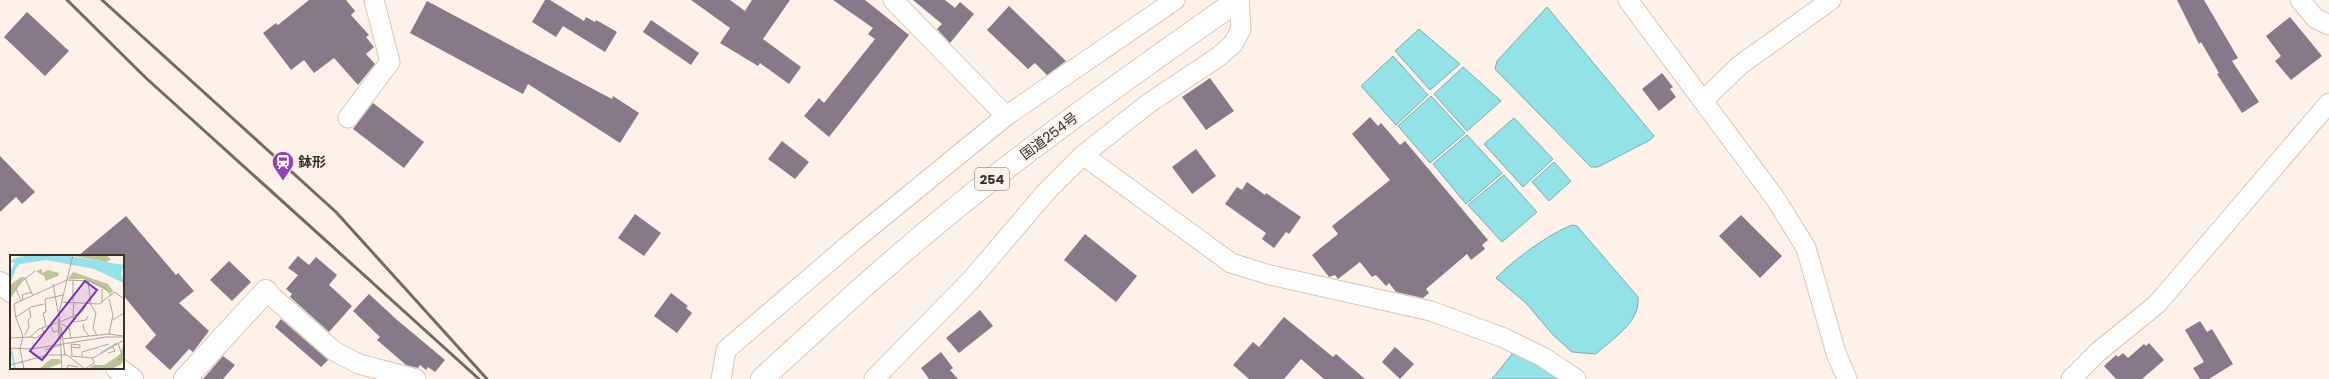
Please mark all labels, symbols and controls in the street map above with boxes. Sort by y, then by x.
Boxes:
street label: 国道254号 [1016,108,1082,164]
station icon: 鉢形 [270,149,296,182]
place label: 鉢形 [298,152,326,172]
road number: 254 [975,168,1009,190]
inset map [10,255,124,369]

